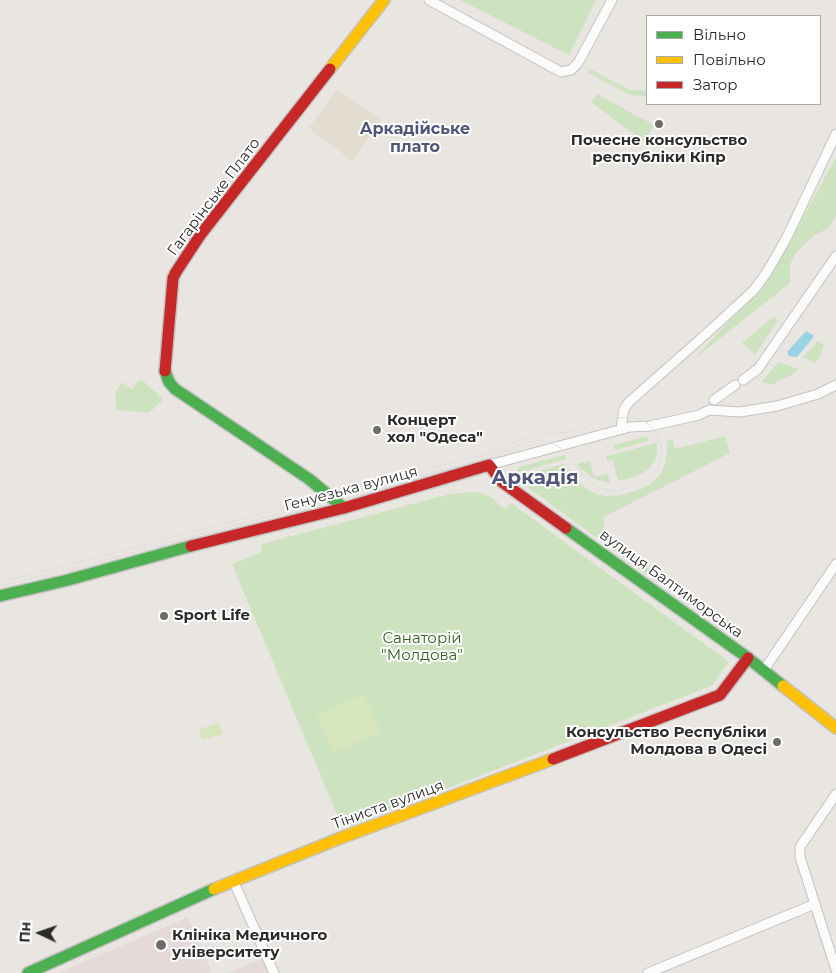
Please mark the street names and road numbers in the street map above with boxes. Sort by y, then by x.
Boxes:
street label: Гагарінське Плато [164,135,264,259]
street label: Генуезька вулиця [282,463,420,515]
street label: вулиця Балтиморська [596,526,746,642]
street label: Тіниста вулиця [330,776,446,834]

